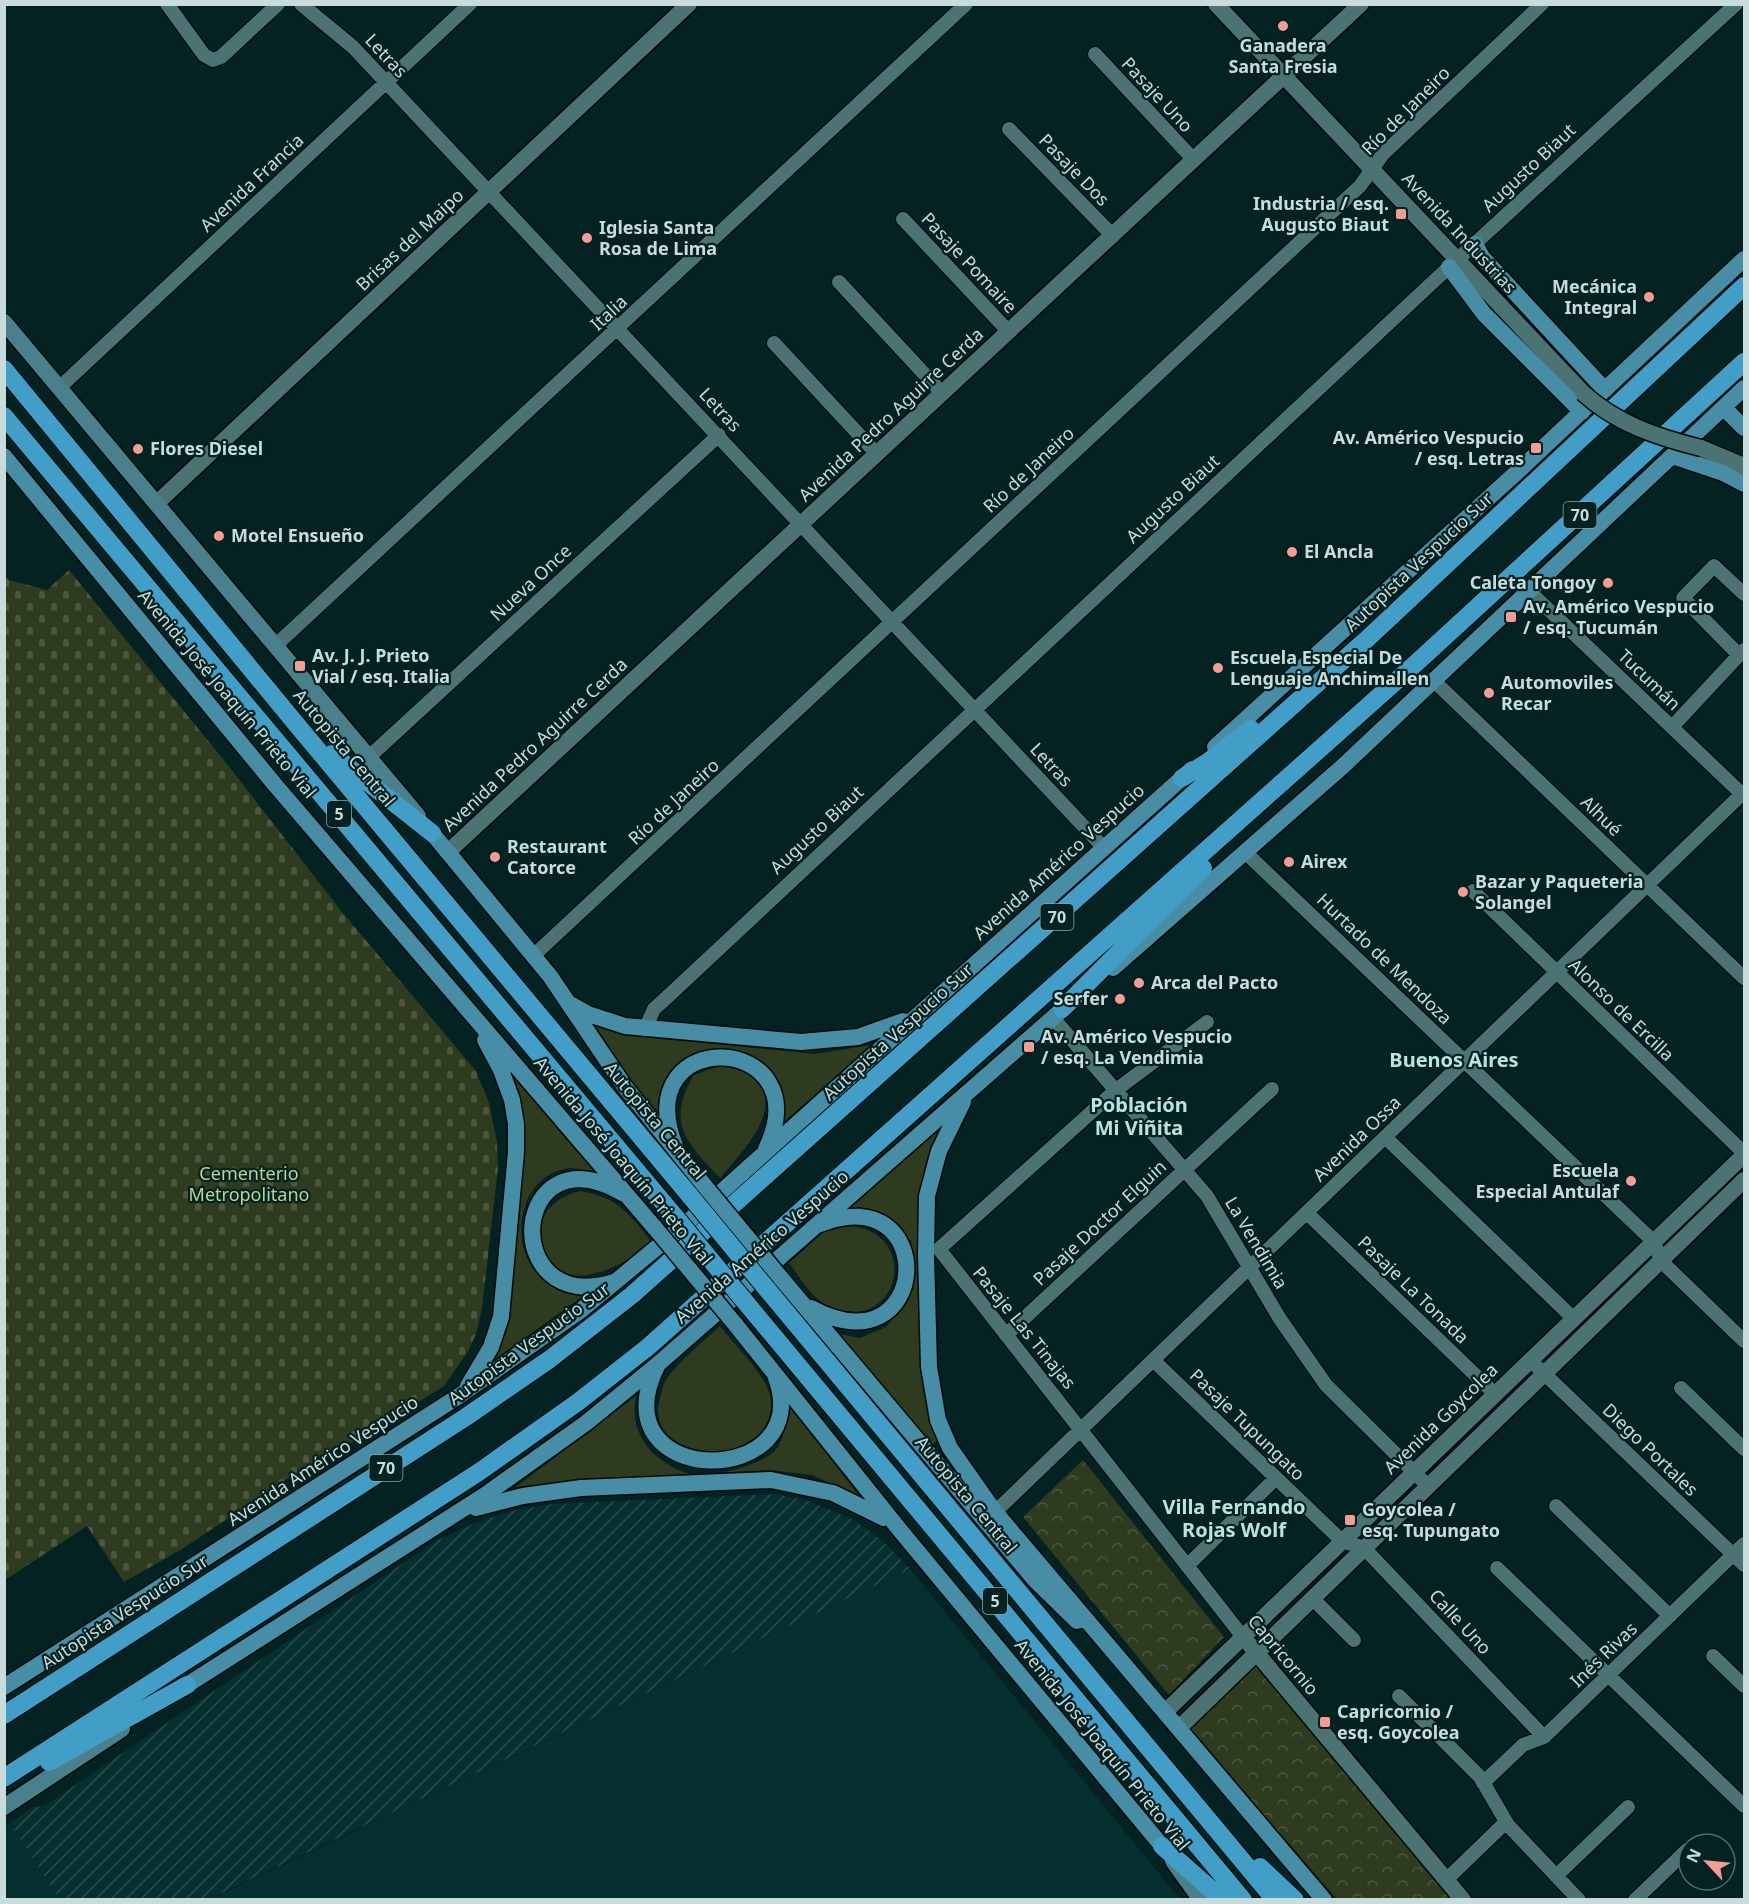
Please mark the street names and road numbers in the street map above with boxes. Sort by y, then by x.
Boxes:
street label: Letras [360,28,413,82]
street label: Pasaje Uno [1117,52,1199,137]
street label: Río de Janeiro [1356,61,1455,160]
street label: Augusto Biaut [1476,117,1581,217]
street label: Avenida Francia [194,128,308,237]
street label: Pasaje Dos [1034,128,1115,211]
street label: Avenida Industrias [1397,166,1522,298]
street label: Brisas del Maipo [350,183,468,296]
street label: Pasaje Pomaire [917,207,1023,318]
street label: Italia [585,289,632,335]
street label: Avenida Pedro Aguirre Cerda [793,322,988,506]
street label: Letras [694,382,747,436]
street label: Río de Janeiro [978,421,1079,518]
street label: Augusto Biaut [1120,448,1225,548]
street label: Autopista Vespucio Sur [1339,486,1498,636]
road number: 70 [1564,502,1596,528]
street label: Nueva Once [485,539,576,626]
street label: Avenida José Joaquín Prieto Vial [133,584,322,803]
street label: Tucumán [1613,644,1686,715]
street label: Avenida Pedro Aguirre Cerda [437,652,632,836]
street label: Autopista Central [288,683,401,811]
street label: Letras [1025,737,1078,791]
street label: Río de Janeiro [623,753,724,850]
street label: Avenida Américo Vespucio [968,778,1149,945]
street label: Augusto Biaut [764,779,869,879]
street label: Alhué [1576,790,1627,841]
road number: 5 [327,801,351,827]
street label: Hurtado de Mendoza [1312,887,1457,1029]
road number: 70 [1040,904,1074,930]
street label: Alonso de Ercilla [1564,953,1680,1066]
street label: Autopista Vespucio Sur [817,957,978,1105]
street label: Avenida José Joaquín Prieto Vial [529,1051,718,1270]
street label: Autopista Central [599,1056,712,1184]
street label: Avenida Ossa [1307,1090,1406,1186]
street label: Pasaje Doctor Elguin [1028,1154,1171,1290]
street label: Avenida Américo Vespucio [669,1164,853,1328]
street label: La Vendimia [1220,1192,1294,1293]
street label: Pasaje La Tonada [1353,1230,1474,1348]
street label: Pasaje Las Tinajas [968,1261,1082,1394]
street label: Autopista Vespucio Sur [443,1276,615,1410]
street label: Avenida Goycolea [1378,1358,1502,1479]
street label: Pasaje Tupungato [1185,1363,1310,1485]
street label: Avenida Américo Vespucio [222,1389,422,1531]
street label: Diego Portales [1598,1398,1704,1501]
street label: Autopista Central [910,1430,1023,1558]
road number: 70 [370,1455,402,1481]
street label: Autopista Vespucio Sur [36,1548,213,1674]
street label: Calle Uno [1424,1584,1497,1659]
road number: 5 [983,1588,1007,1614]
street label: Capricornio [1243,1609,1325,1700]
street label: Inés Rivas [1565,1616,1642,1692]
street label: Avenida José Joaquín Prieto Vial [1010,1634,1196,1855]

